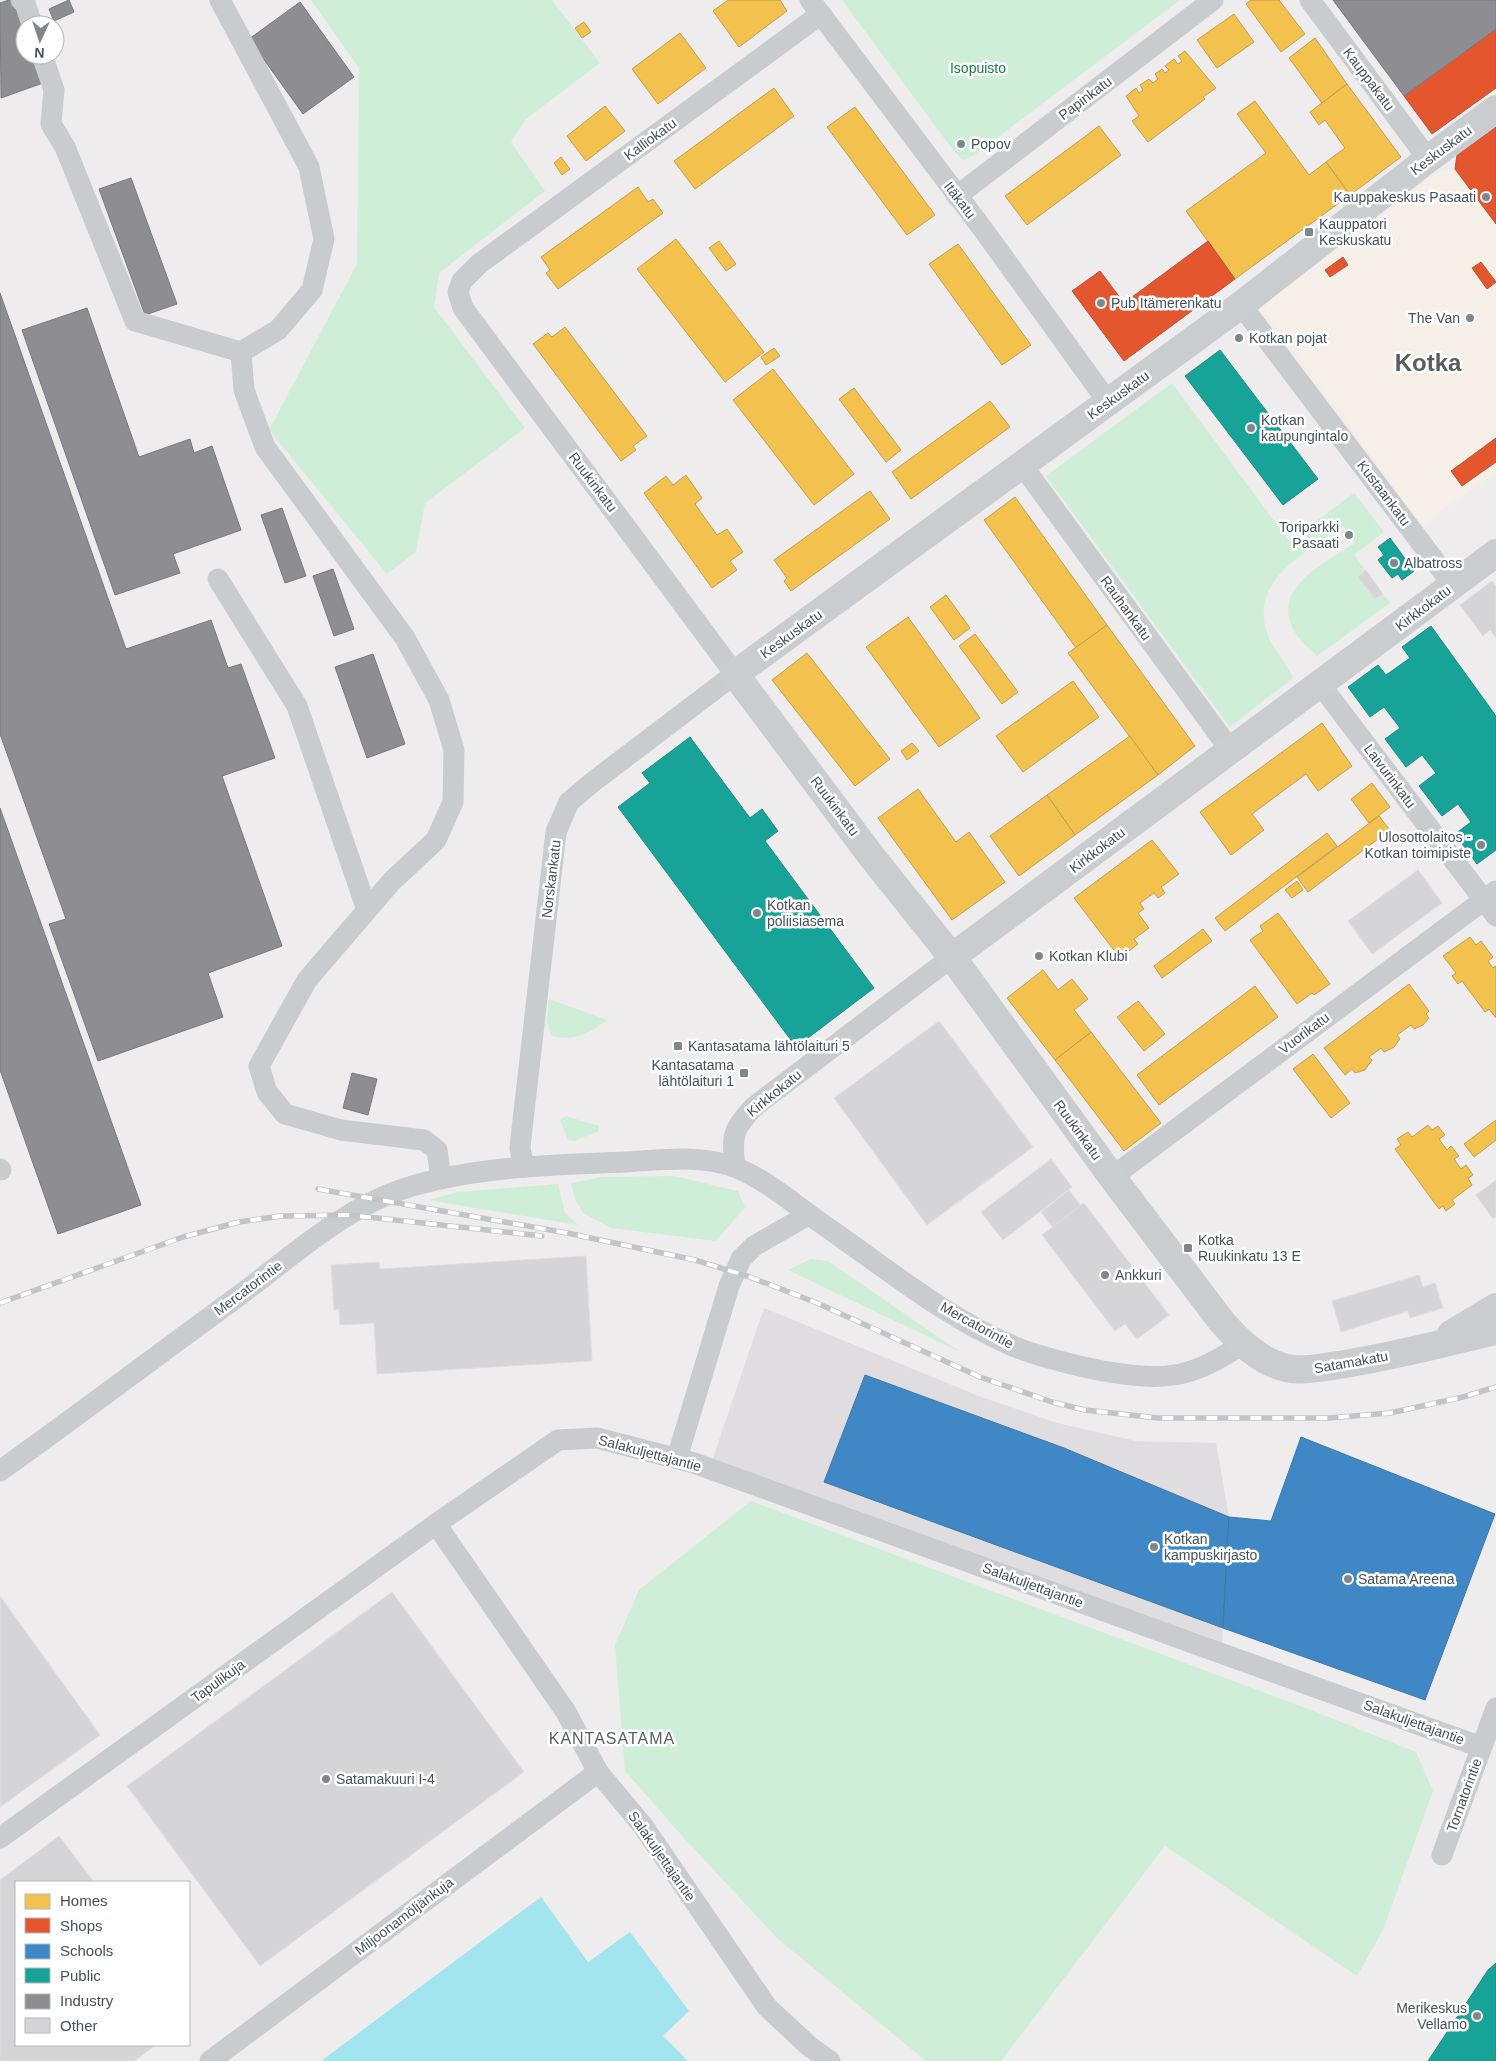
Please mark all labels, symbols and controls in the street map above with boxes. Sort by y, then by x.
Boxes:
north arrow [15,15,65,65]
street label: Kauppakatu [1340,44,1398,114]
text: N [34,45,45,61]
park label: Isopuisto [950,60,1006,76]
street label: Papinkatu [1055,73,1115,123]
street label: Kalliokatu [621,115,679,163]
street label: Keskuskatu [1407,122,1475,178]
place label: Popov [971,136,1011,152]
marker: Popov [955,138,967,150]
street label: Itäkatu [941,178,979,222]
place label: Kauppakeskus Pasaati [1334,189,1476,205]
marker: Kauppakeskus Pasaati [1480,191,1492,203]
place label: Kauppatori Keskuskatu [1319,216,1391,248]
marker: Kauppatori Keskuskatu [1303,226,1315,238]
place label: Pub Itämerenkatu [1111,295,1222,311]
marker: Pub Itämerenkatu [1095,297,1107,309]
place label: The Van [1408,310,1460,326]
marker: The Van [1464,312,1476,324]
place label: Kotkan pojat [1249,330,1327,346]
marker: Kotkan pojat [1233,332,1245,344]
district label: Kotka [1395,349,1462,376]
street label: Keskuskatu [1084,367,1152,423]
place label: Kotkan kaupungintalo [1261,412,1348,444]
marker: Kotkan kaupungintalo [1245,422,1257,434]
street label: Ruukinkatu [566,449,620,515]
street label: Kustaankatu [1354,457,1414,529]
place label: Toriparkki Pasaati [1279,519,1339,551]
marker: Toriparkki Pasaati [1343,529,1355,541]
place label: Albatross [1404,555,1462,571]
marker: Albatross [1388,557,1400,569]
street label: Rauhankatu [1097,573,1155,643]
street label: Kirkkokatu [1392,582,1454,634]
street label: Keskuskatu [757,606,825,662]
street label: Laivurinkatu [1361,741,1419,811]
street label: Ruukinkatu [808,773,862,839]
street label: Kirkkokatu [1066,824,1128,876]
place label: Ulosottolaitos - Kotkan toimipiste [1364,829,1471,861]
street label: Norskankatu [538,839,564,919]
marker: Ulosottolaitos - Kotkan toimipiste [1475,839,1487,851]
place label: Kotkan poliisiasema [767,897,844,929]
marker: Kotkan poliisiasema [751,907,763,919]
place label: Kotkan Klubi [1049,948,1128,964]
marker: Kotkan Klubi [1033,950,1045,962]
street label: Vuorikatu [1276,1009,1332,1057]
place label: Kantasatama lähtölaituri 5 [688,1038,850,1054]
marker: Kantasatama lähtölaituri 5 [672,1040,684,1052]
place label: Kantasatama lähtölaituri 1 [652,1057,734,1089]
street label: Kirkkokatu [744,1066,804,1120]
marker: Kantasatama lähtölaituri 1 [738,1067,750,1079]
street label: Ruukinkatu [1051,1097,1105,1163]
place label: Kotka Ruukinkatu 13 E [1198,1232,1301,1264]
marker: Kotka Ruukinkatu 13 E [1182,1242,1194,1254]
street label: Mercatorintie [211,1257,285,1319]
place label: Ankkuri [1115,1267,1162,1283]
marker: Ankkuri [1099,1269,1111,1281]
street label: Mercatorintie [938,1298,1016,1352]
street label: Satamakatu [1313,1348,1389,1376]
street label: Salakuljettajantie [597,1432,703,1474]
place label: Kotkan kampuskirjasto [1164,1531,1258,1563]
marker: Kotkan kampuskirjasto [1148,1541,1160,1553]
street label: Salakuljettajantie [981,1559,1086,1611]
place label: Satama Areena [1358,1571,1455,1587]
marker: Satama Areena [1342,1573,1354,1585]
street label: Tapulikuja [188,1656,248,1706]
street label: Salakuljettajantie [1362,1696,1467,1748]
district label: KANTASATAMA [549,1730,675,1747]
street label: Tornatorintie [1443,1756,1485,1834]
place label: Satamakuuri I-4 [336,1771,435,1787]
marker: Satamakuuri I-4 [320,1773,332,1785]
street label: Salakuljettajantie [625,1808,699,1904]
street label: Miljoonamöljänkuja [352,1874,457,1958]
legend [15,1881,190,2046]
text: Homes [60,1892,108,1909]
text: Shops [60,1917,103,1934]
text: Schools [60,1942,113,1959]
text: Public [60,1967,101,1984]
text: Industry [60,1992,114,2009]
place label: Merikeskus Vellamo [1396,2000,1467,2032]
marker: Merikeskus Vellamo [1471,2010,1483,2022]
text: Other [60,2017,98,2034]

